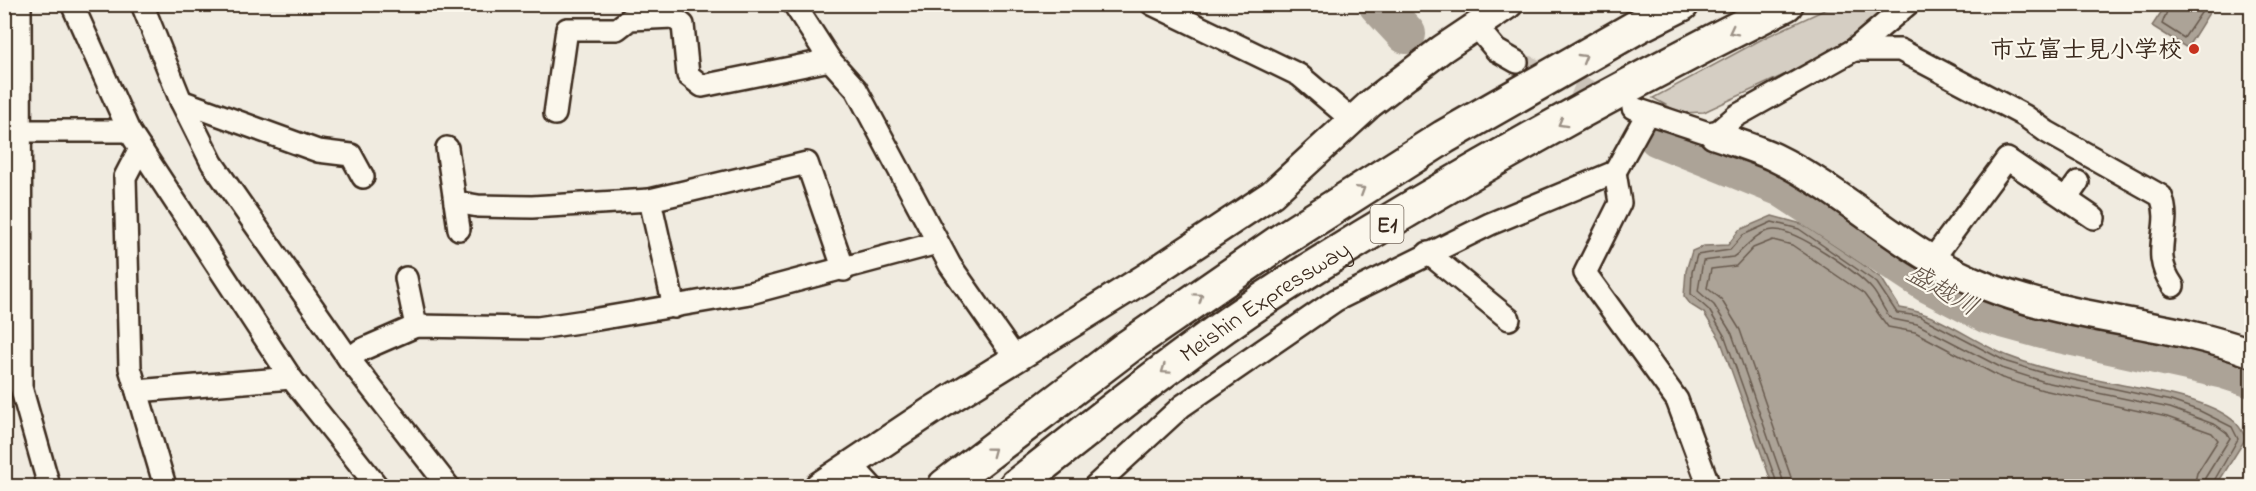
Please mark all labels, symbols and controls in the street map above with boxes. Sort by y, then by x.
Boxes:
one-way arrow [1729,23,1740,35]
place label: 市立富士見小学校 [1990,34,2182,69]
marker: 市立富士見小学校 [2187,42,2201,56]
one-way arrow [1577,54,1587,65]
one-way arrow [1558,116,1568,128]
one-way arrow [1355,185,1365,197]
road number: E1 [1370,205,1404,243]
street label: Meishin Expressway [1173,234,1358,373]
water label: 盛越川 [1898,256,1985,328]
one-way arrow [1192,293,1203,304]
one-way arrow [1161,363,1172,374]
one-way arrow [985,447,996,458]

